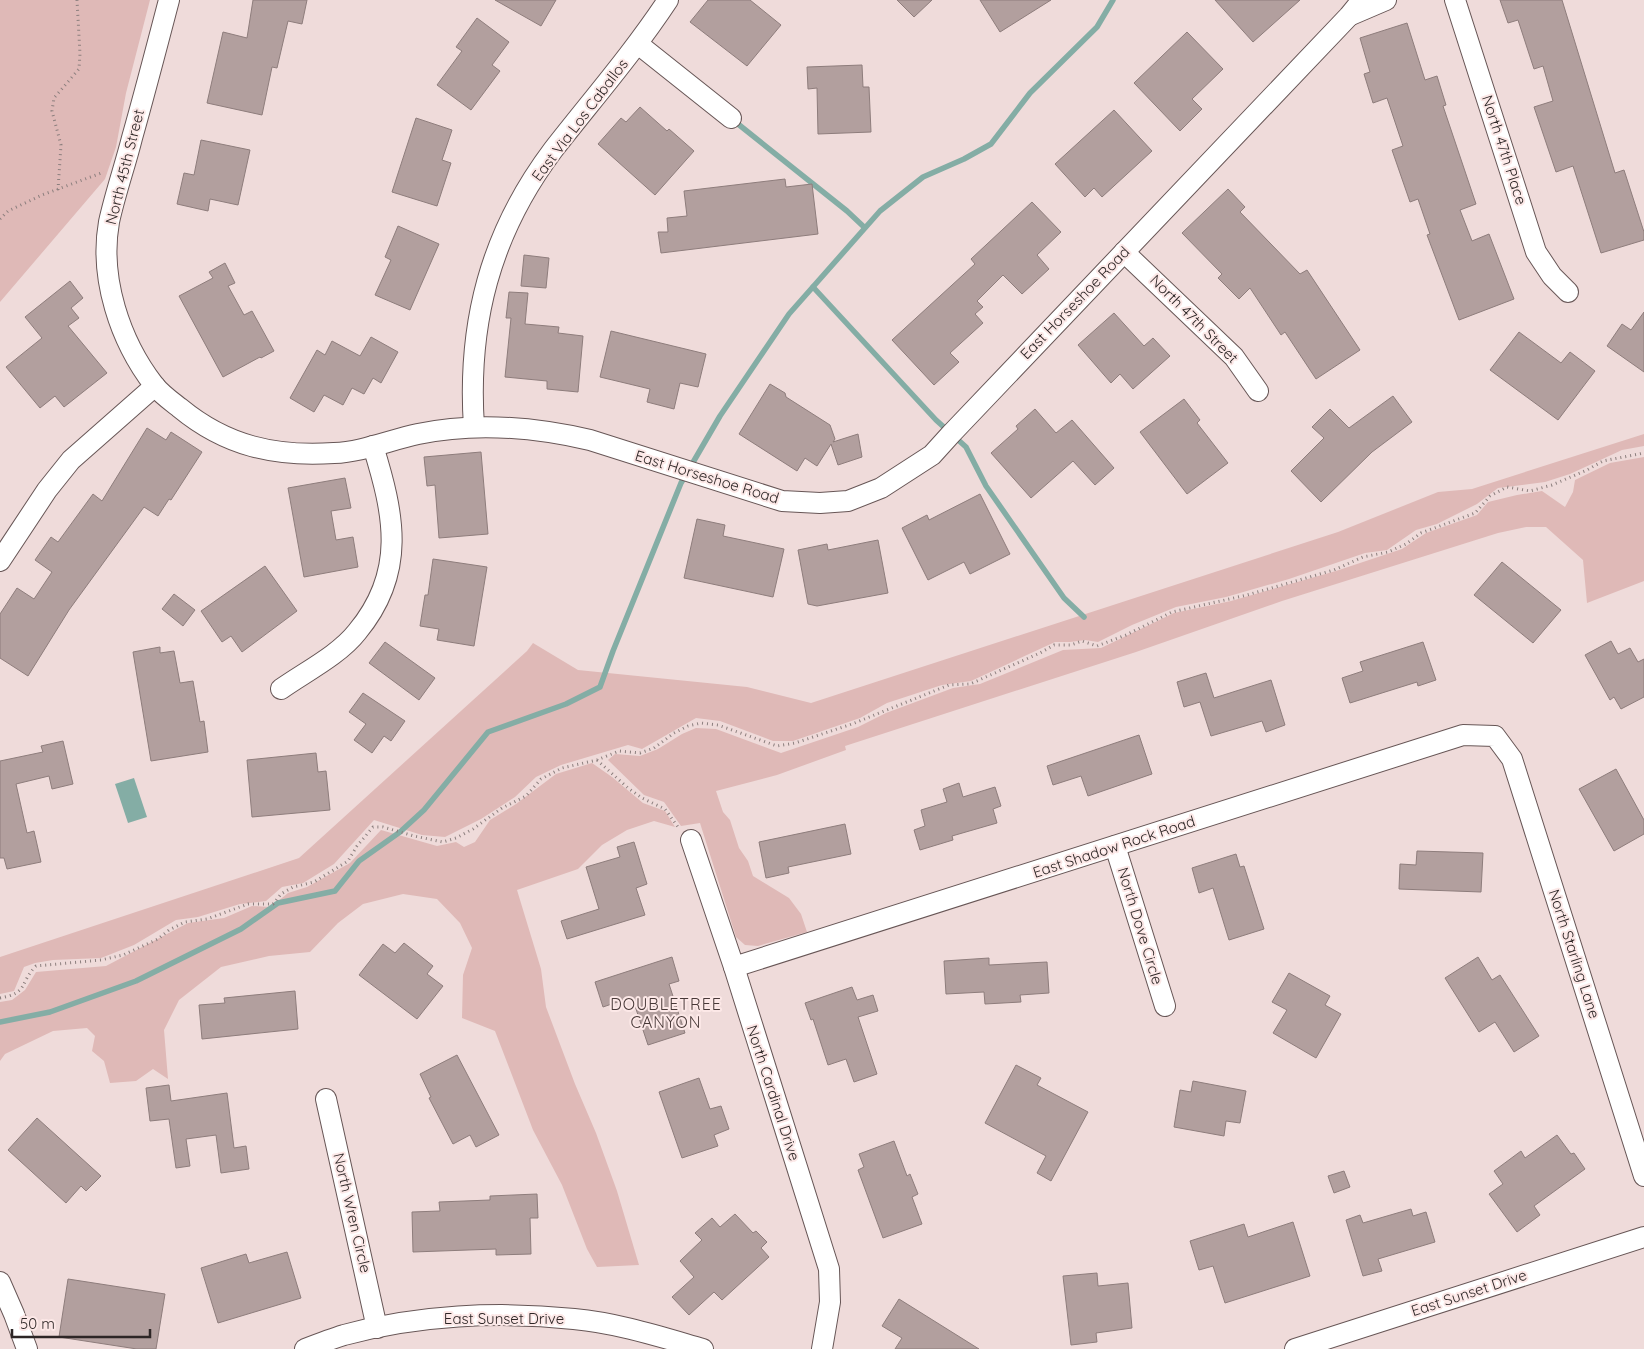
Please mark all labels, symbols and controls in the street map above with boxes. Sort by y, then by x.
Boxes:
street label: East Via Los Caballos [527,55,632,185]
street label: North 47th Place [1478,93,1531,207]
street label: North 45th Street [101,107,148,227]
street label: East Horseshoe Road [1016,242,1133,363]
street label: North 47th Street [1146,270,1243,367]
street label: East Horseshoe Road [633,446,781,507]
street label: East Shadow Rock Road [1030,811,1197,882]
street label: North Dove Circle [1114,865,1167,987]
street label: North Starling Lane [1545,887,1604,1021]
district label: DOUBLETREE CANYON [610,994,722,1032]
street label: North Cardinal Drive [743,1023,804,1163]
street label: North Wren Circle [329,1151,376,1275]
street label: East Sunset Drive [1409,1265,1529,1320]
scale bar [12,1306,150,1338]
street label: East Sunset Drive [444,1309,564,1328]
text: 50 m [20,1314,55,1333]

